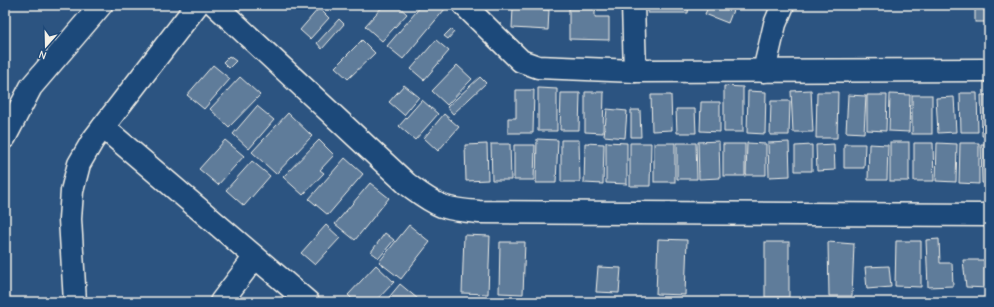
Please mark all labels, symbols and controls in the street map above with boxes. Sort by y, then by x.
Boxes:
north arrow [26,26,66,66]
text: N [37,48,48,62]

